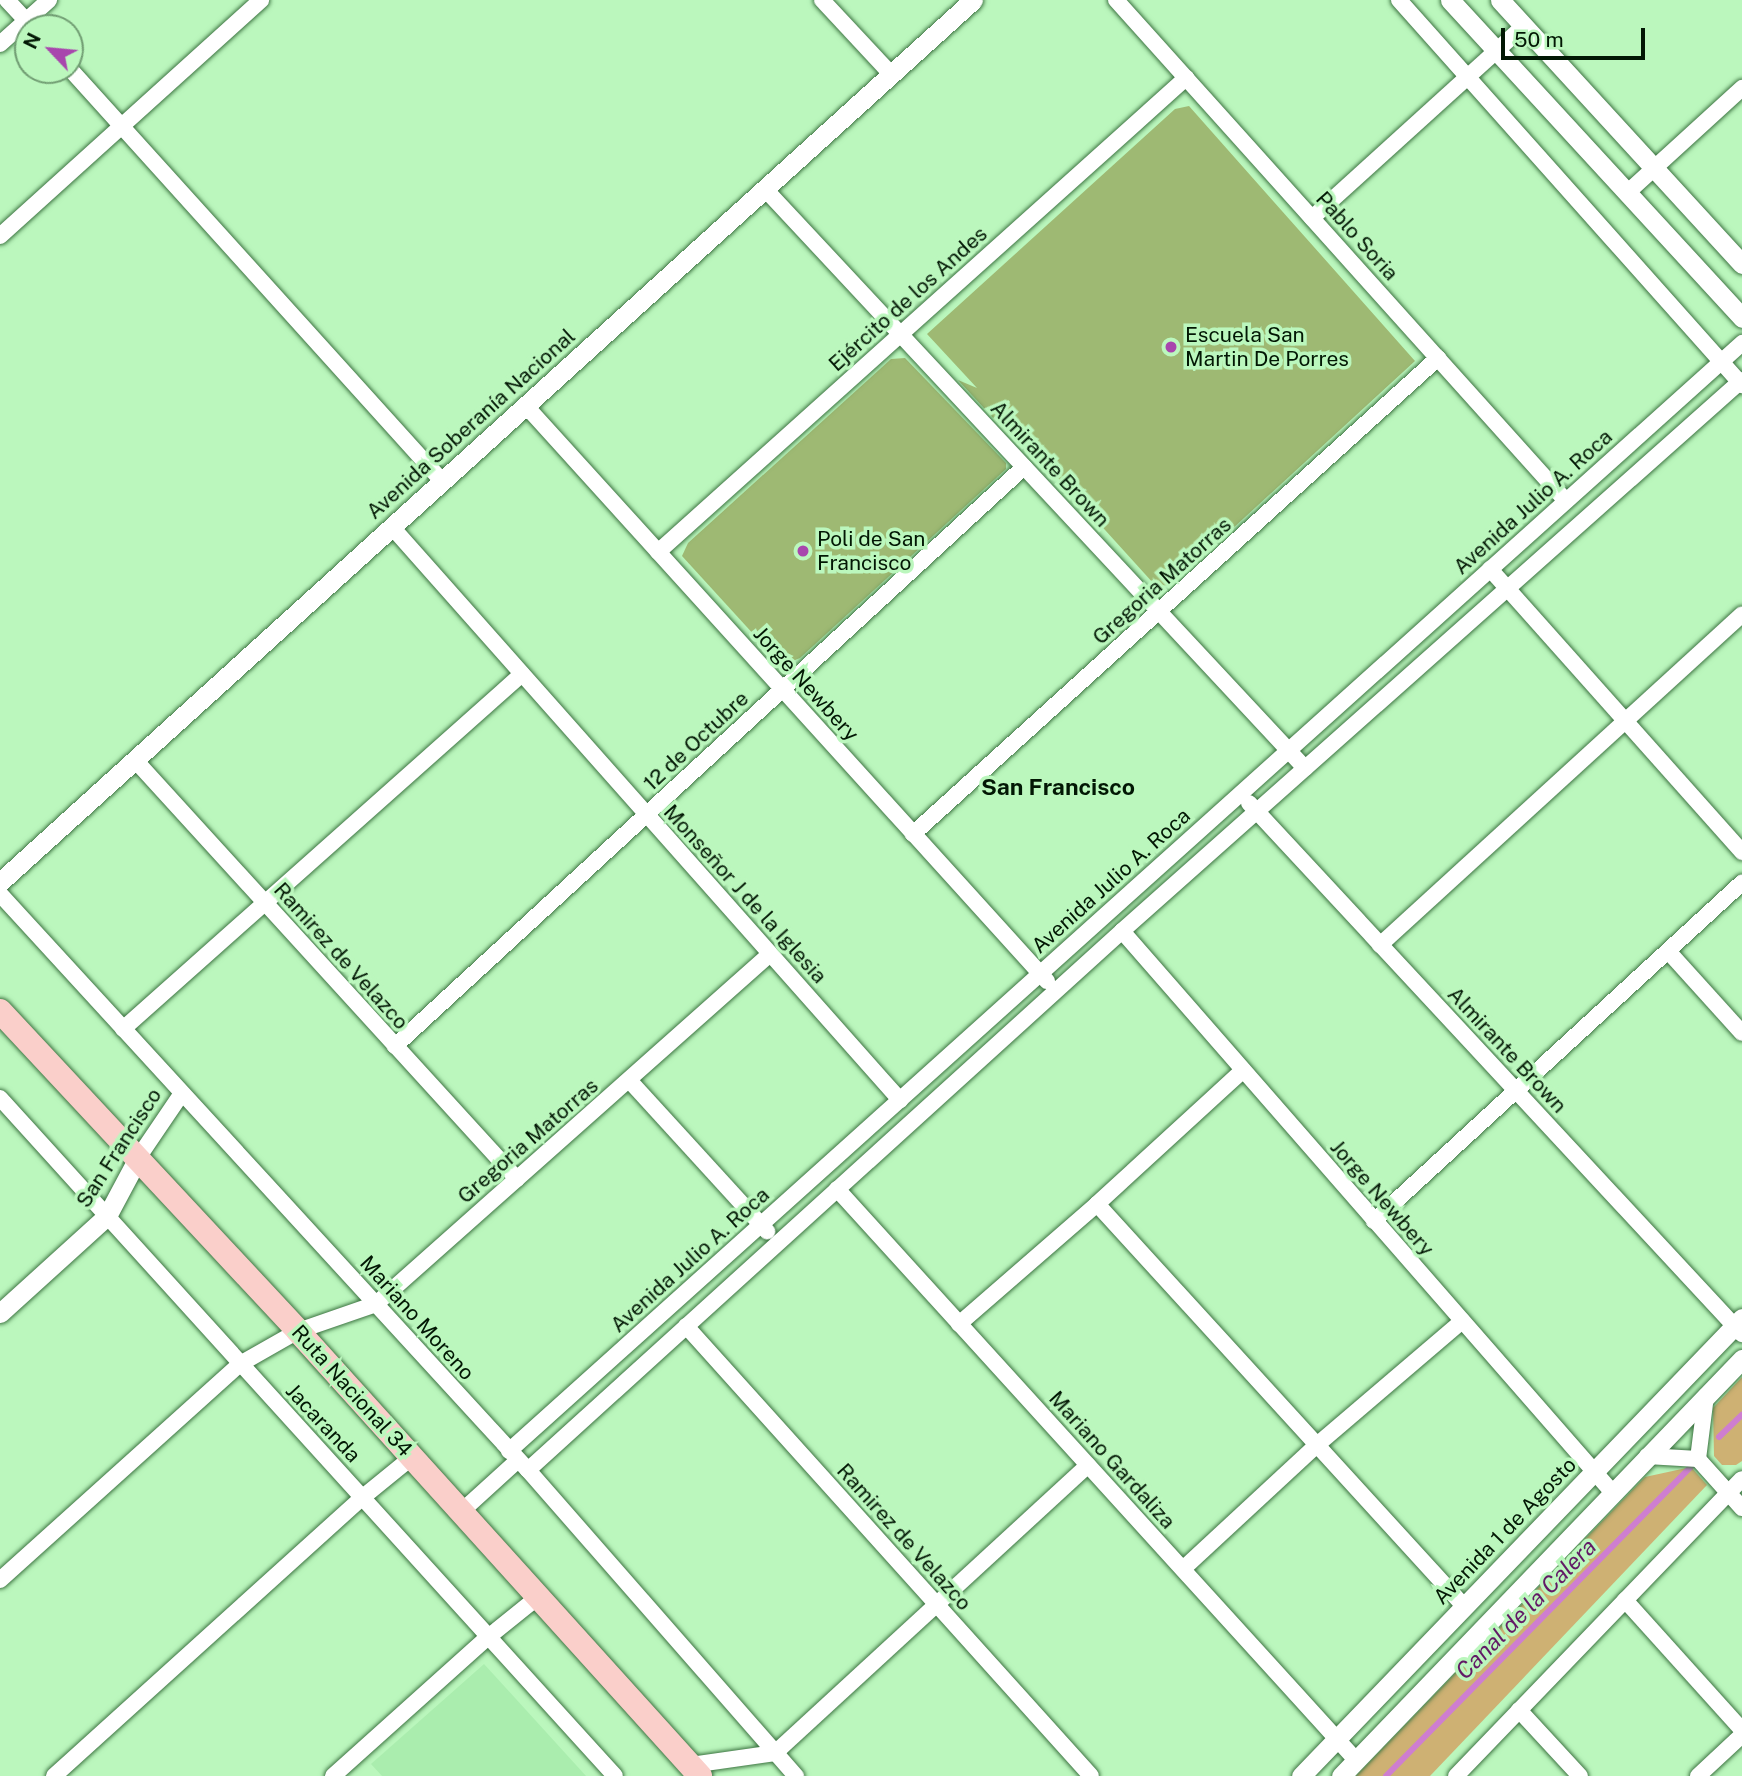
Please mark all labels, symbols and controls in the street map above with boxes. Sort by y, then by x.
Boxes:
north arrow [14,14,84,84]
scale bar [1504,14,1648,58]
text: 50 m [1514,27,1564,52]
text: N [19,29,45,52]
street label: Pablo Soria [1310,186,1404,286]
street label: Ejército de los Andes [824,221,992,377]
place label: Escuela San Martin De Porres [1185,322,1349,372]
street label: Avenida Soberanía Nacional [362,324,580,524]
marker: Escuela San Martin De Porres [1163,339,1179,355]
street label: Almirante Brown [985,396,1115,532]
street label: Avenida Julio A. Roca [1448,424,1618,580]
street label: Gregoria Matorras [1088,512,1236,650]
place label: Poli de San Francisco [817,526,926,576]
marker: Poli de San Francisco [795,543,811,559]
street label: Jorge Newbery [748,621,864,747]
street label: 12 de Octubre [638,686,754,796]
district label: San Francisco [981,773,1135,801]
street label: Monseñor J de la Iglesia [658,799,832,989]
street label: Avenida Julio A. Roca [1026,803,1196,959]
street label: Ramirez de Velazco [268,877,414,1035]
street label: Almirante Brown [1442,982,1572,1118]
street label: Gregoria Matorras [453,1073,603,1209]
street label: San Francisco [71,1084,167,1212]
street label: Jorge Newbery [1325,1135,1439,1261]
street label: Avenida Julio A. Roca [605,1182,775,1338]
street label: Mariano Moreno [355,1251,479,1385]
street label: Ruta Nacional 34 [286,1320,418,1462]
street label: Jacaranda [280,1378,366,1468]
street label: Mariano Gardaliza [1044,1386,1180,1534]
street label: Avenida 1 de Agosto [1428,1452,1582,1610]
street label: Ramirez de Velazco [831,1458,977,1616]
water label: Canal de la Calera [1450,1533,1602,1685]

